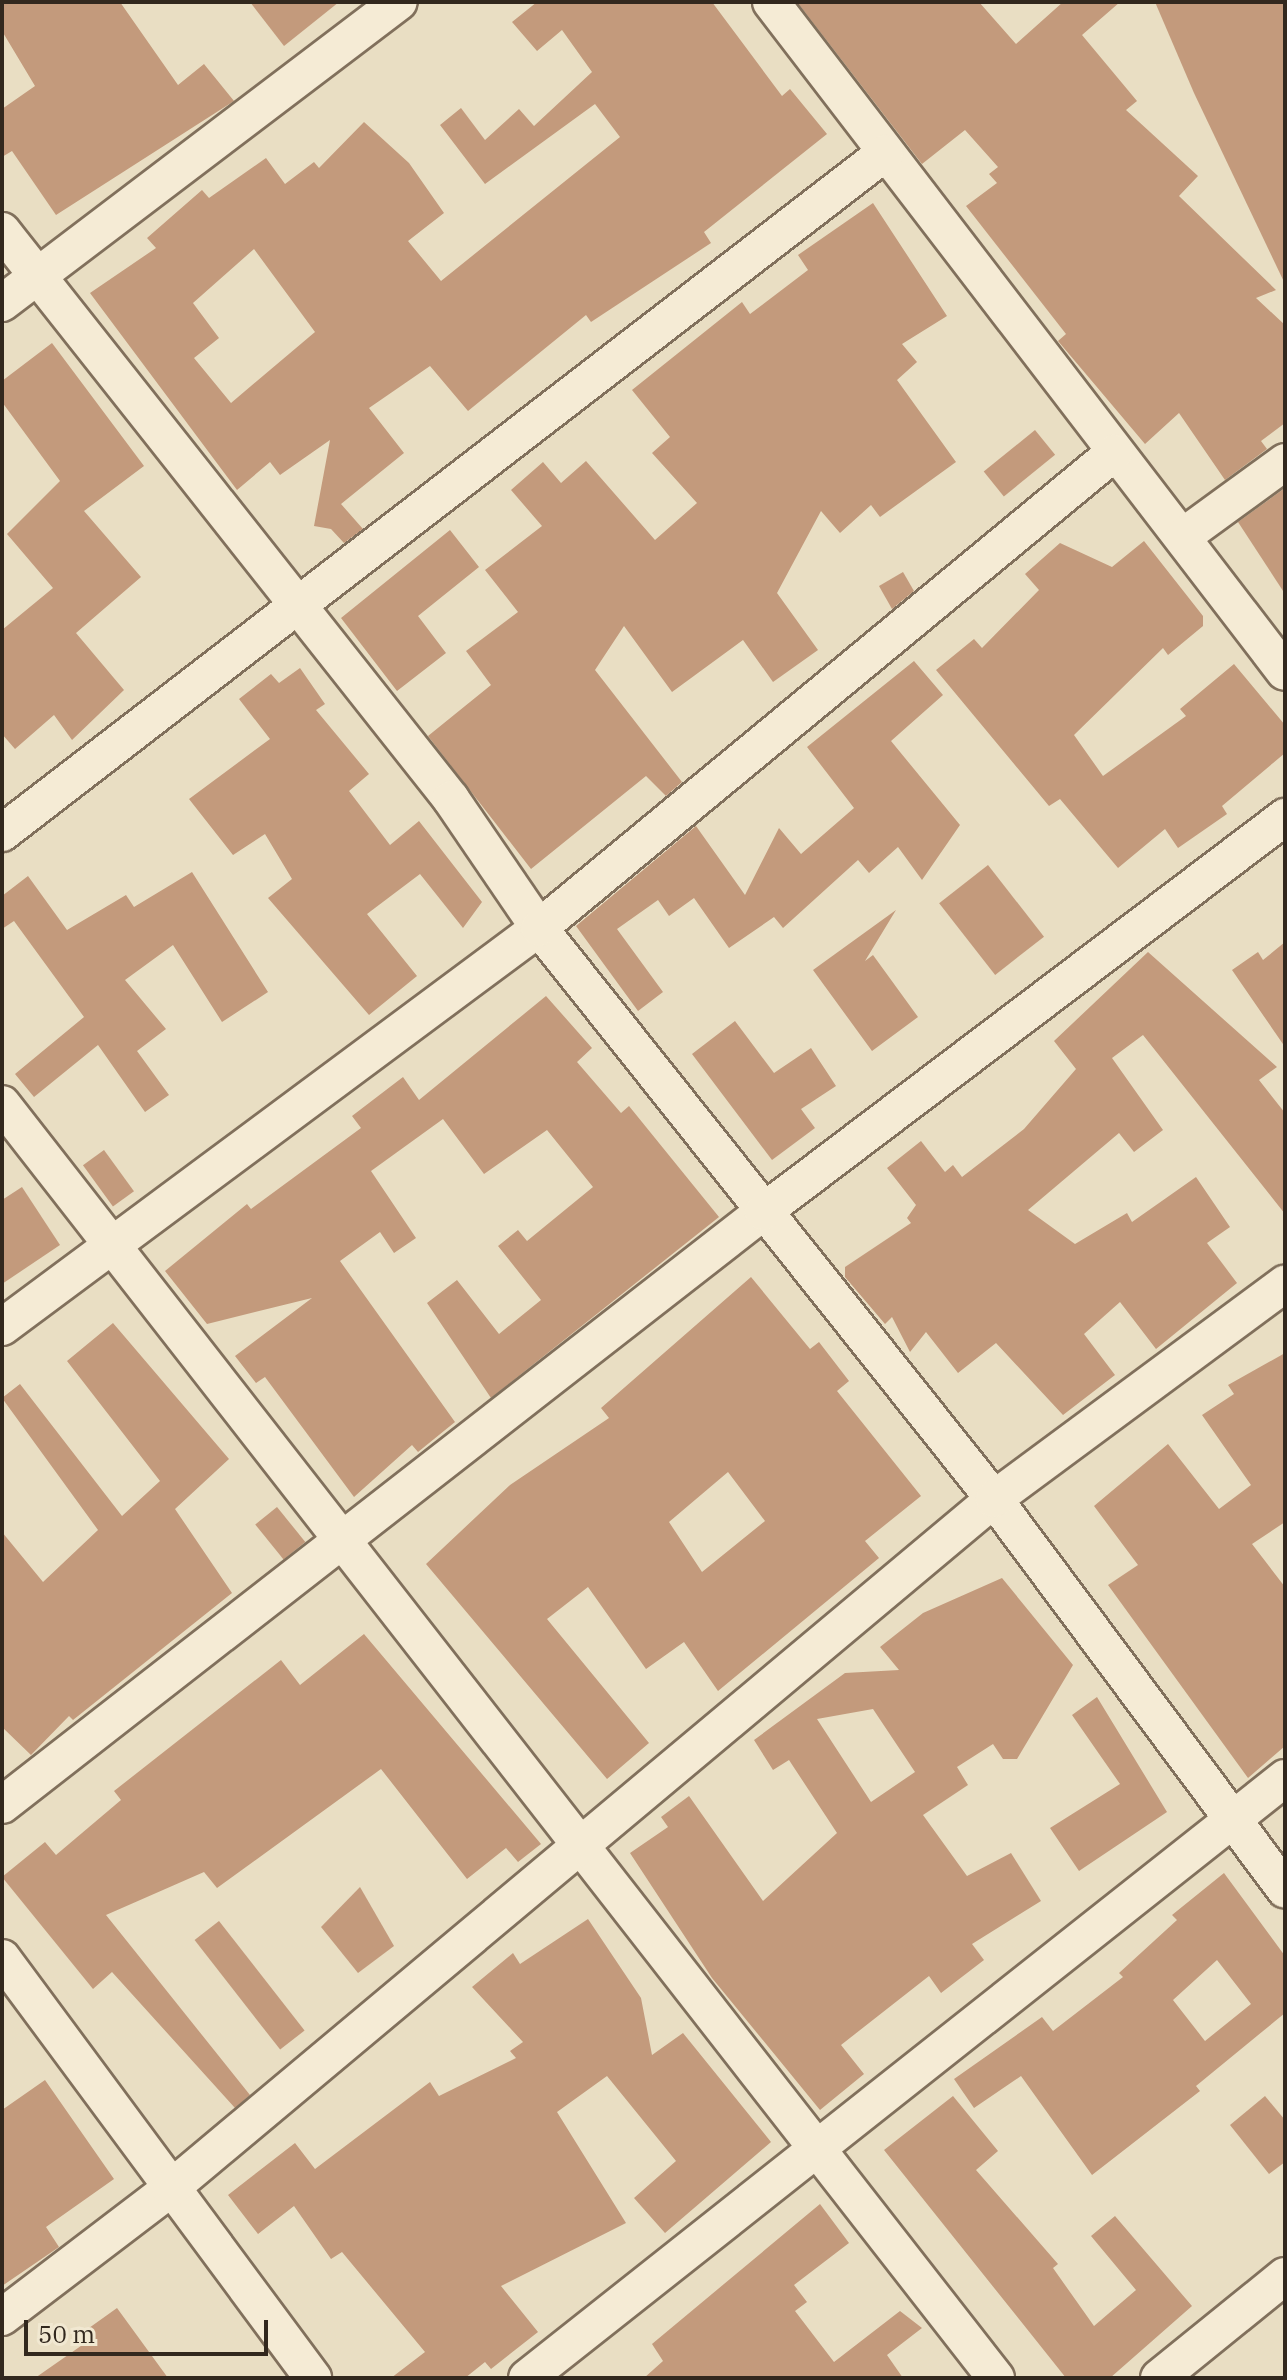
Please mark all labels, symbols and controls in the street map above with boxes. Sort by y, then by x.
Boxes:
scale bar [28,2304,272,2354]
text: 50 m [38,2318,95,2350]

